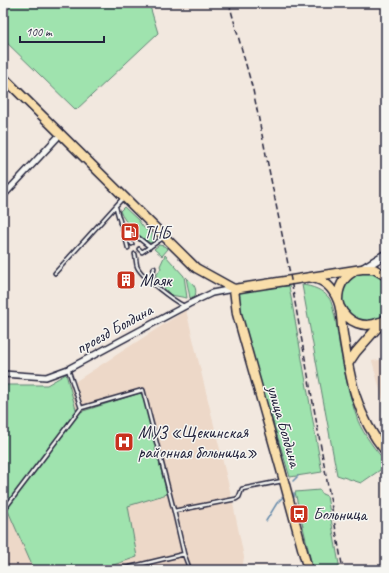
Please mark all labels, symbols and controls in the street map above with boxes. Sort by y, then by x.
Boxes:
scale bar [20,18,104,44]
text: 100 m [26,24,53,40]
fuel station icon: ТНБ [119,221,141,243]
place label: ТНБ [144,222,172,243]
building icon: Маяк [115,269,137,291]
place label: Маяк [140,270,173,291]
street label: проезд Болдина [72,299,157,359]
street label: улица Болдина [262,382,306,471]
place label: МУЗ «Щекинская районная больница» [138,422,257,463]
hospital icon: МУЗ «Щекинская районная больница» [113,431,135,453]
bus stop icon: Больница [288,503,310,525]
place label: Больница [313,504,369,525]

